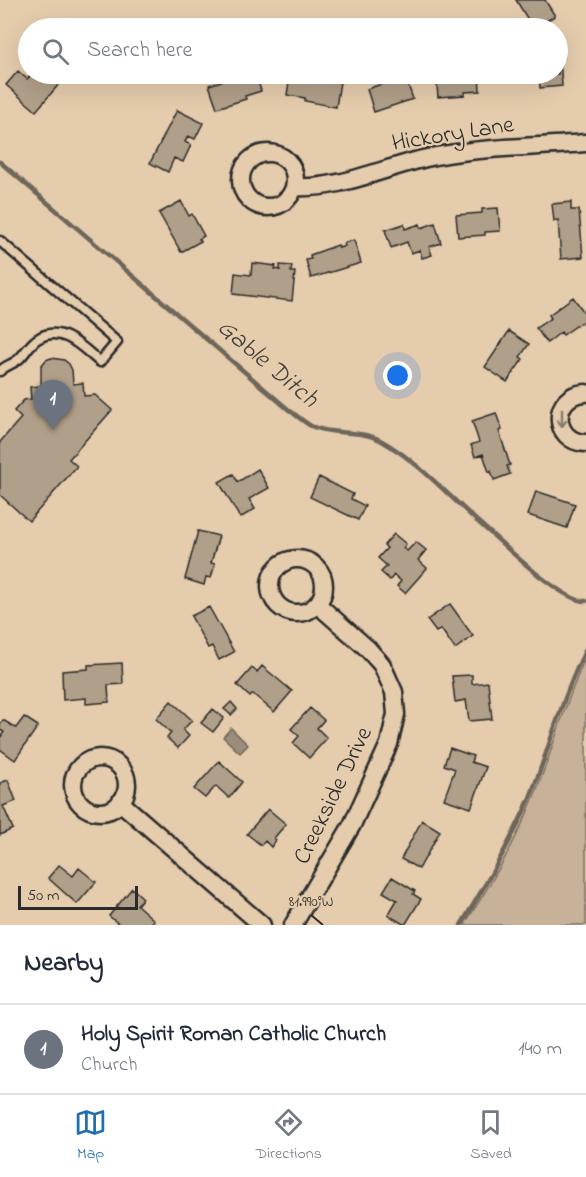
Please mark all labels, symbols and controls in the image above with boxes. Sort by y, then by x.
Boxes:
search box [18,18,568,84]
icon: search [39,35,72,68]
text: Search here [87,35,192,67]
street label: Hickory Lane [389,108,517,163]
water label: Gable Ditch [208,310,327,418]
your location [383,361,412,390]
pin: 1 [34,380,72,430]
one-way arrow [556,408,568,427]
street label: Creekside Drive [285,721,383,871]
scale bar [18,883,138,910]
text: 50 m [27,884,59,908]
text: 81.990°W [289,891,333,913]
text: Nearby [24,945,103,983]
text: Holy Spirit Roman Catholic Church [81,1019,386,1051]
text: 1 [40,1035,47,1064]
text: 140 m [518,1035,562,1064]
text: Church [81,1051,137,1080]
tab: Map [74,1106,107,1166]
tab: Directions [255,1106,322,1166]
tab: Saved [470,1106,512,1166]

